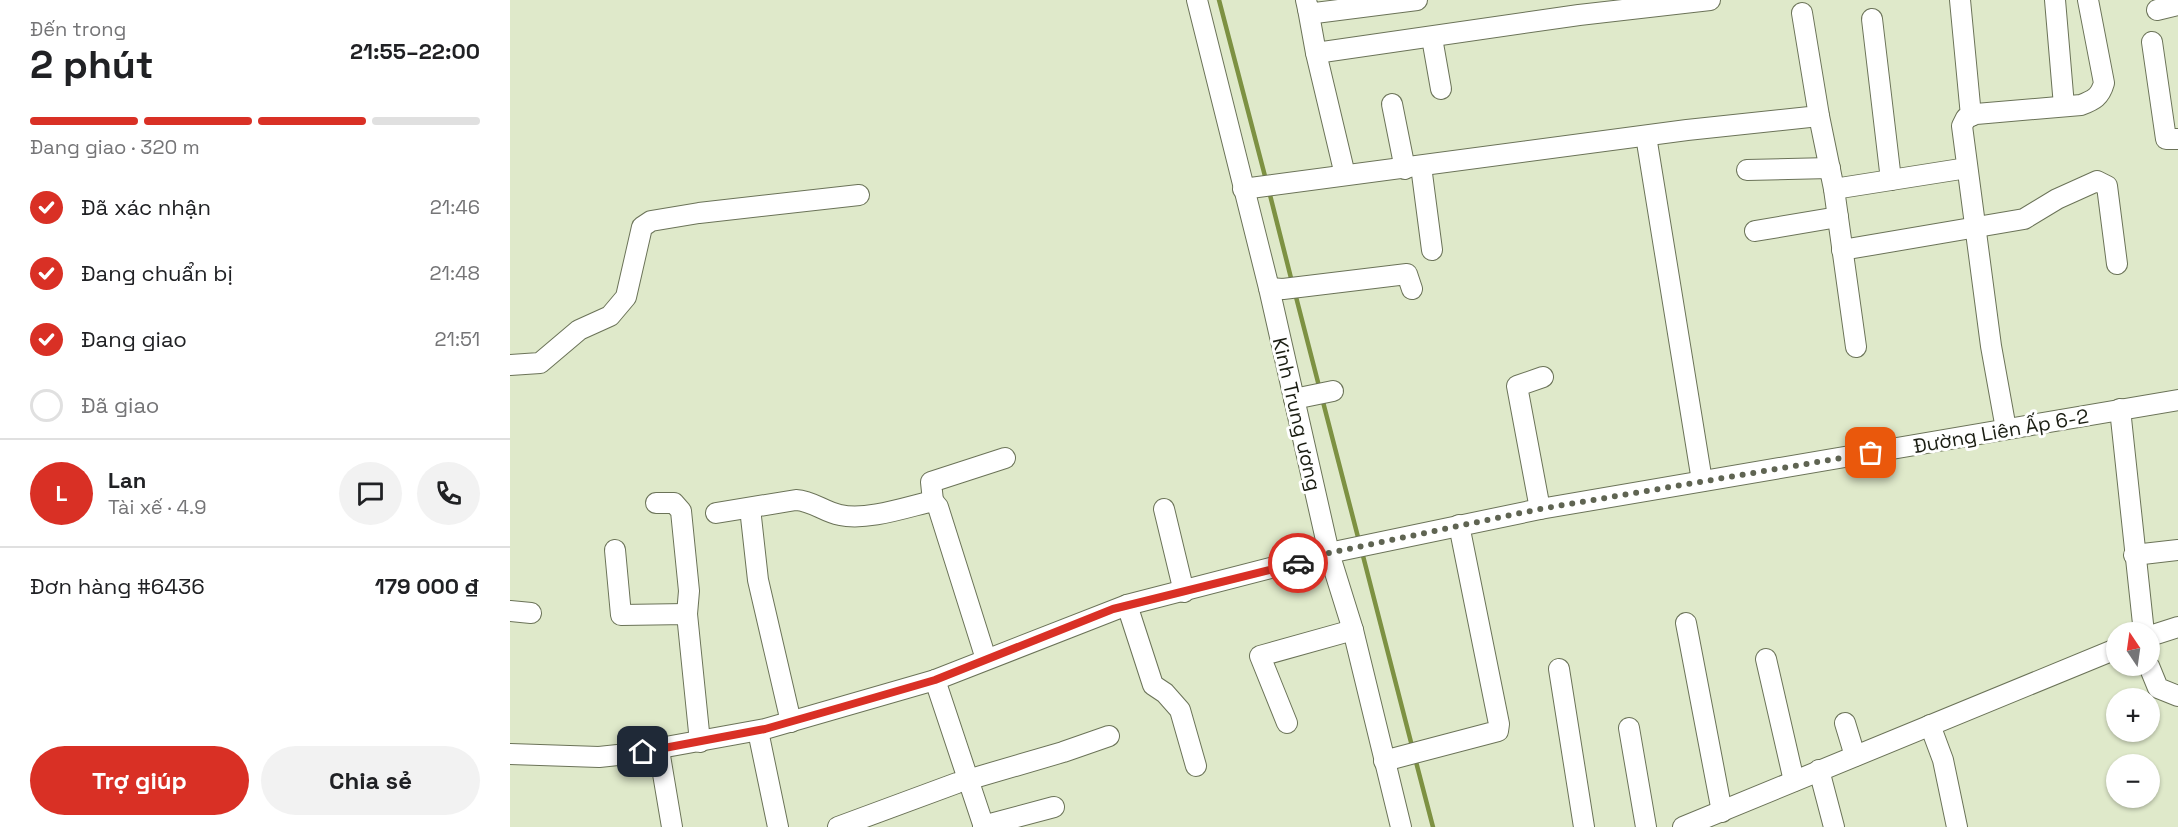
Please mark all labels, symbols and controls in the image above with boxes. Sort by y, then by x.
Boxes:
text: Đến trong [30,16,126,42]
text: 21:55–22:00 [350,37,480,65]
text: 2 phút [30,40,153,89]
text: Đang giao · 320 m [30,134,200,160]
icon: check [30,191,63,224]
text: Đã xác nhận [81,193,211,221]
text: 21:46 [430,194,480,220]
icon: check [30,257,63,290]
text: Đang chuẩn bị [81,259,233,287]
text: 21:48 [430,260,480,286]
icon: check [30,323,63,356]
text: Đang giao [81,325,187,353]
text: 21:51 [434,326,480,352]
street label: Kinh Trung ương [1267,335,1327,493]
text: Đã giao [81,391,159,419]
street label: Đường Liên Ấp 6-2 [1911,403,2091,459]
pin [1845,427,1896,478]
icon: bag [1854,436,1887,469]
button: chat [339,462,402,525]
button: phone [417,462,480,525]
text: Lan [108,466,146,494]
text: L [56,479,67,507]
text: Tài xế · 4.9 [108,494,206,520]
courier [1268,533,1328,593]
icon: car [1282,547,1315,580]
text: Đơn hàng #6436 [30,572,205,600]
text: 179 000 ₫ [375,572,480,600]
north arrow [2106,622,2160,676]
map controls [2106,622,2160,808]
button: + [2106,688,2160,742]
pin [617,726,668,777]
icon: home [626,735,659,768]
button: Trợ giúp [30,746,249,815]
button: Chia sẻ [261,746,480,815]
button: − [2106,754,2160,808]

